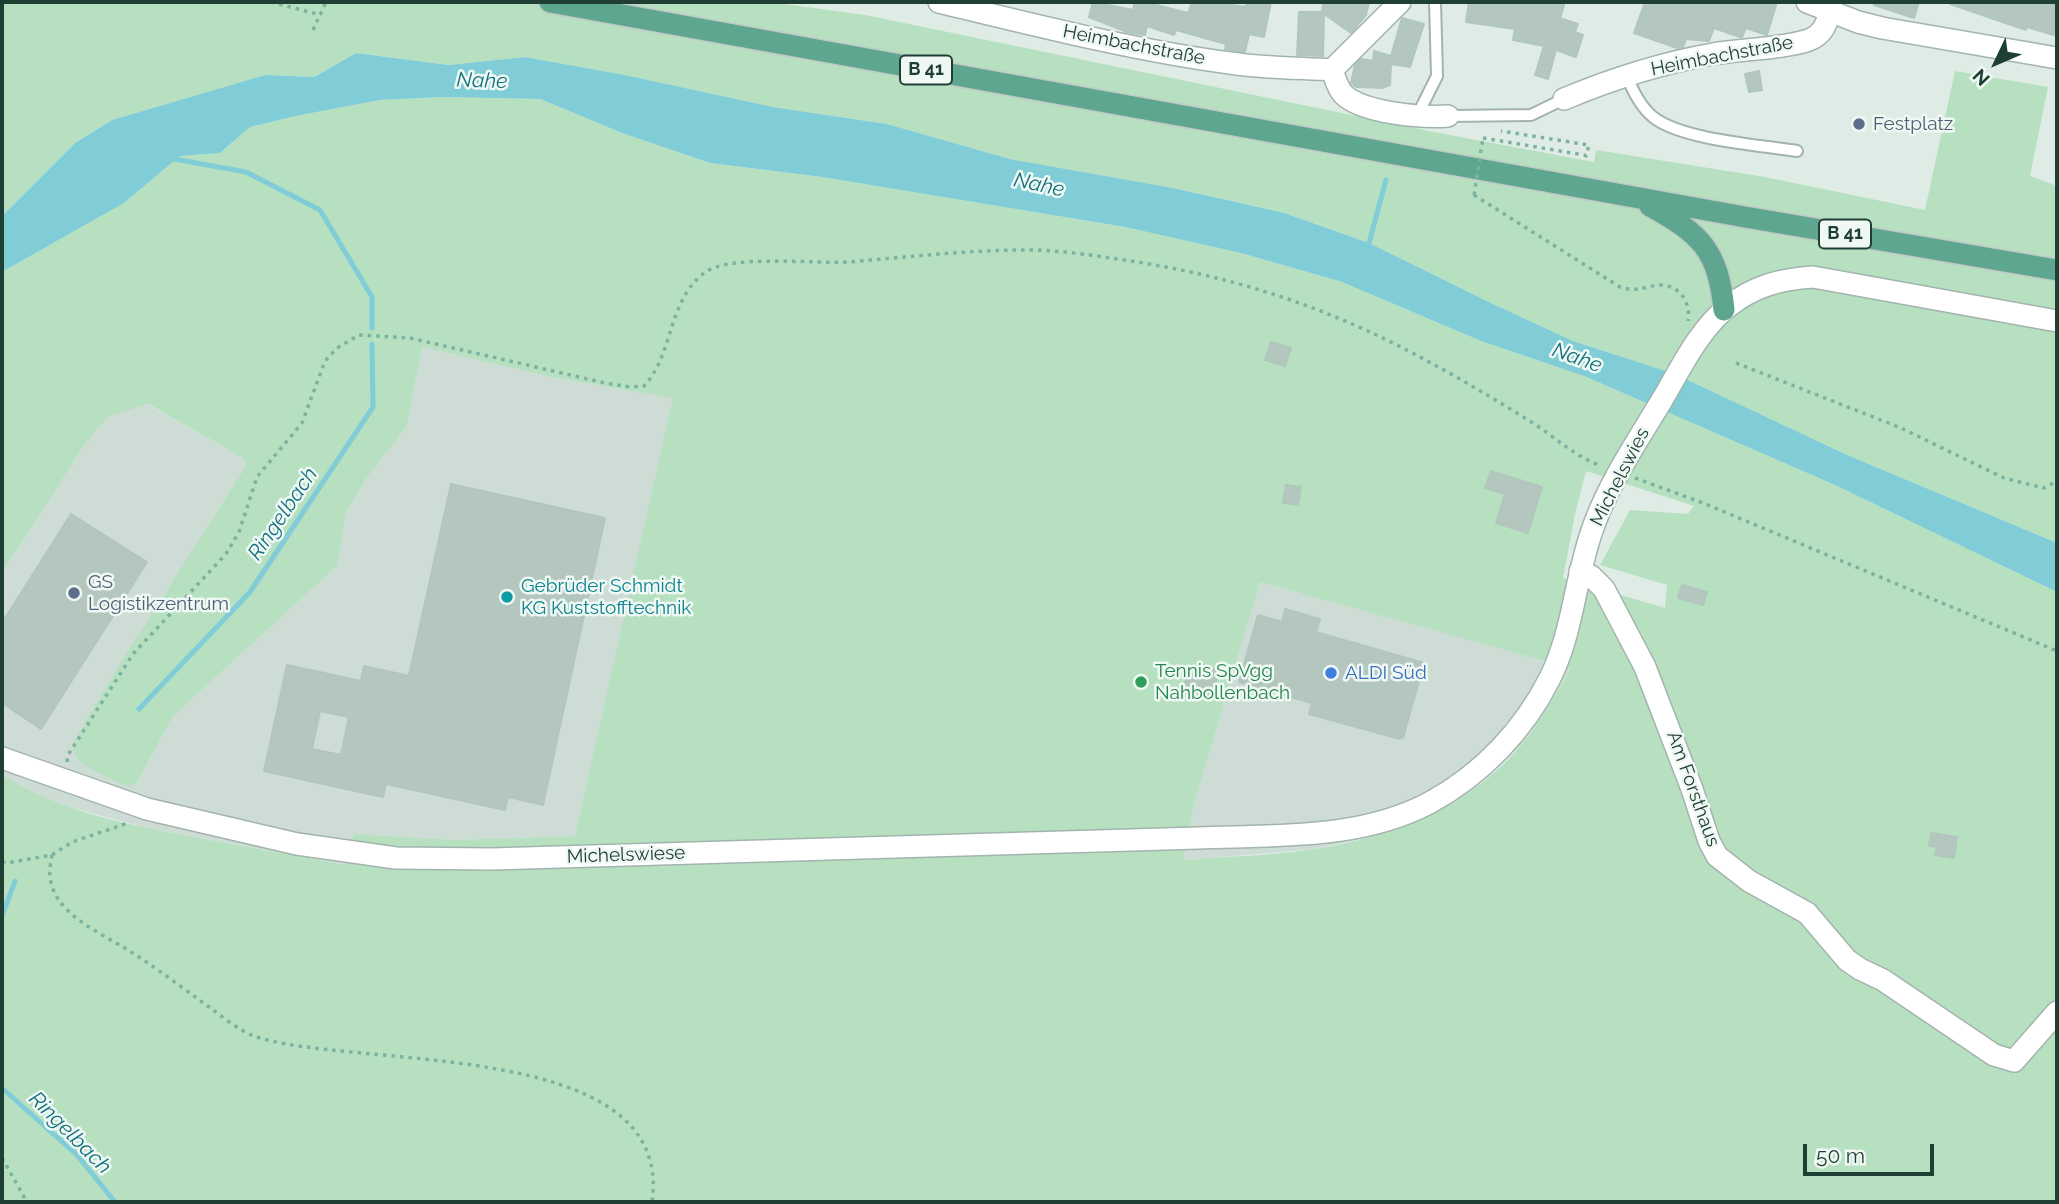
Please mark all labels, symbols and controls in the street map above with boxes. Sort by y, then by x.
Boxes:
street label: Heimbachstraße [1061,20,1207,70]
north arrow [1961,28,2031,98]
street label: Heimbachstraße [1649,31,1795,81]
road number: B 41 [900,56,952,84]
text: N [1968,65,1994,90]
water label: Nahe [456,68,508,94]
place label: Festplatz [1873,113,1953,135]
marker: Festplatz [1851,116,1867,132]
water label: Nahe [1011,167,1067,203]
road number: B 41 [1819,220,1871,248]
water label: Nahe [1549,337,1605,379]
street label: Michelswies [1585,424,1655,530]
water label: Ringelbach [243,463,323,565]
place label: GS Logistikzentrum [88,571,229,615]
place label: Gebrüder Schmidt KG Kuststofftechnik [521,575,691,619]
marker: GS Logistikzentrum [66,585,82,601]
marker: Gebrüder Schmidt KG Kuststofftechnik [499,589,515,605]
place label: Tennis SpVgg Nahbollenbach [1155,660,1290,704]
place label: ALDI Süd [1345,662,1427,684]
marker: ALDI Süd [1323,665,1339,681]
marker: Tennis SpVgg Nahbollenbach [1133,674,1149,690]
street label: Am Forsthaus [1662,728,1724,850]
street label: Michelswiese [566,842,686,868]
water label: Ringelbach [24,1087,116,1179]
scale bar [1807,1130,1938,1174]
text: 50 m [1816,1143,1865,1168]

